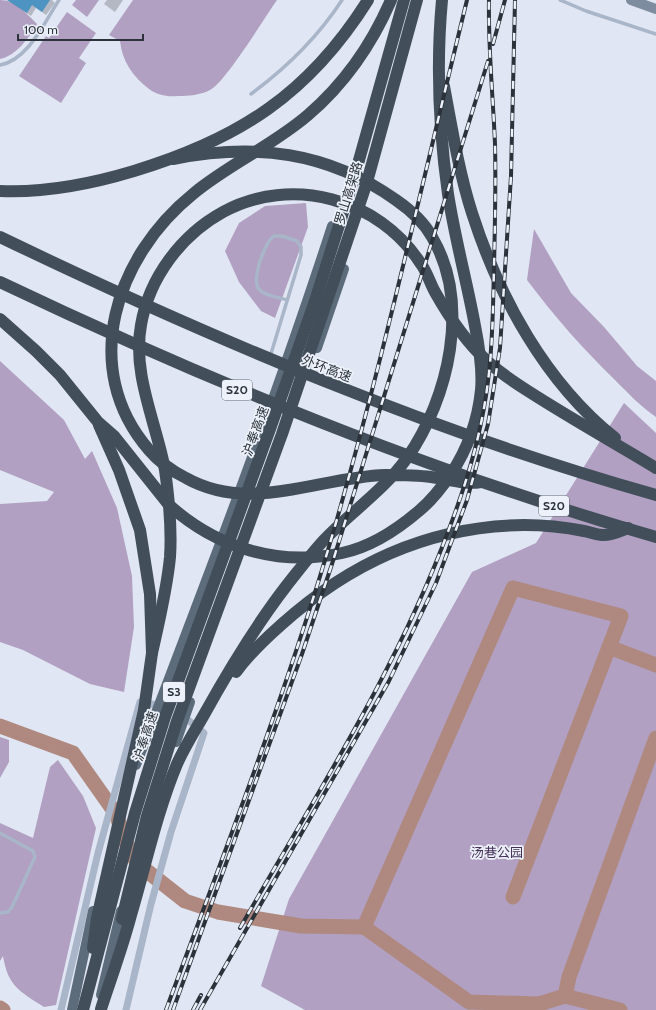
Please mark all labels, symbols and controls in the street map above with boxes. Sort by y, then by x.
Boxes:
scale bar [18,16,143,42]
text: 100 m [24,22,58,37]
street label: 罗山高架路 [331,160,365,226]
street label: 外环高速 [300,351,354,385]
road number: S20 [222,380,252,400]
street label: 沪奉高速 [239,404,271,458]
road number: S20 [539,496,569,516]
road number: S3 [163,682,185,702]
street label: 沪奉高速 [129,709,161,763]
park label: 汤巷公园 [471,844,523,860]

